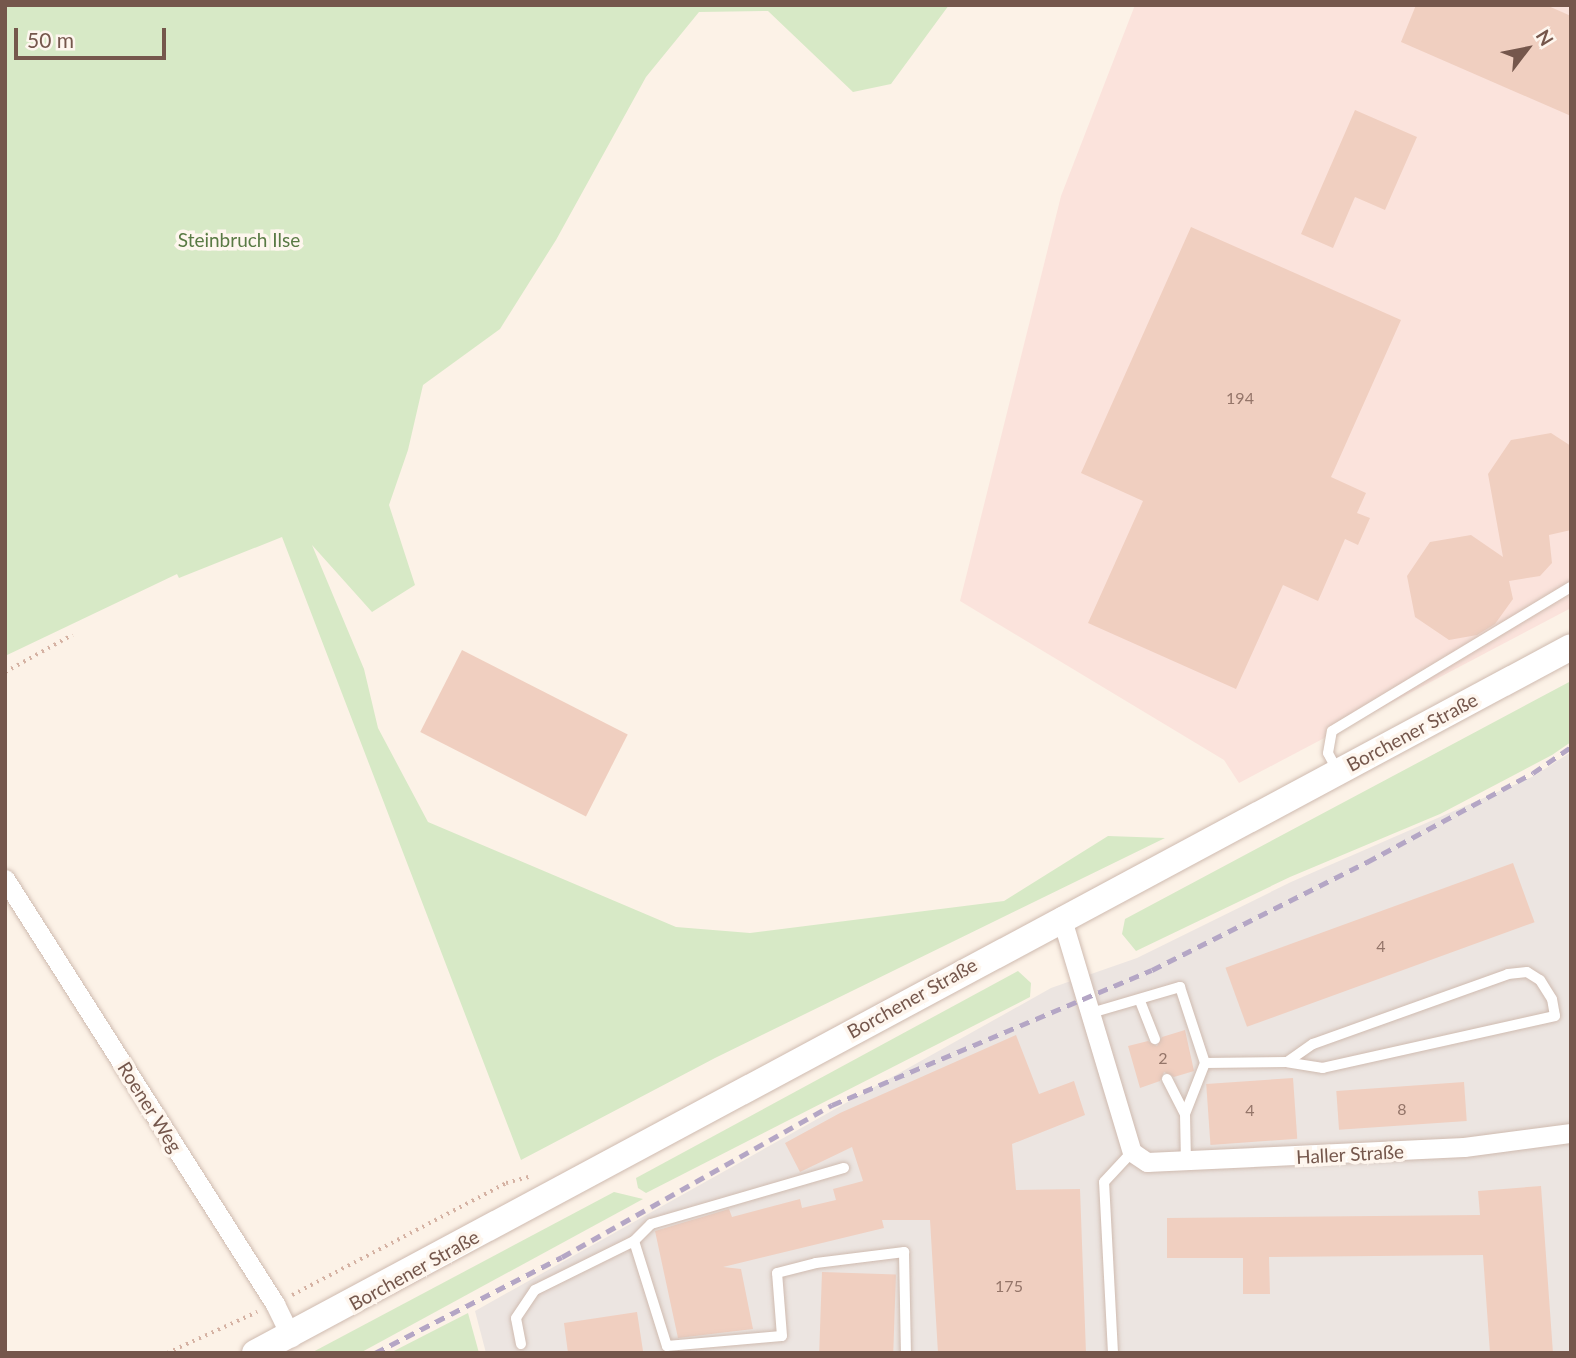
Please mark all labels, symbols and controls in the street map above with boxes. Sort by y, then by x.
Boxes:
scale bar [18,14,170,58]
north arrow [1492,14,1562,84]
text: N [1532,25,1559,50]
text: 50 m [27,27,74,52]
park label: Steinbruch Ilse [178,229,300,251]
house number: 194 [1226,388,1254,408]
street label: Borchener Straße [1342,688,1482,776]
house number: 4 [1376,936,1386,956]
street label: Borchener Straße [843,953,981,1043]
house number: 2 [1158,1048,1168,1068]
street label: Roener Weg [113,1057,187,1157]
house number: 8 [1397,1099,1407,1119]
house number: 4 [1245,1100,1255,1120]
street label: Haller Straße [1295,1140,1405,1168]
street label: Borchener Straße [345,1225,483,1315]
house number: 175 [995,1276,1023,1296]

